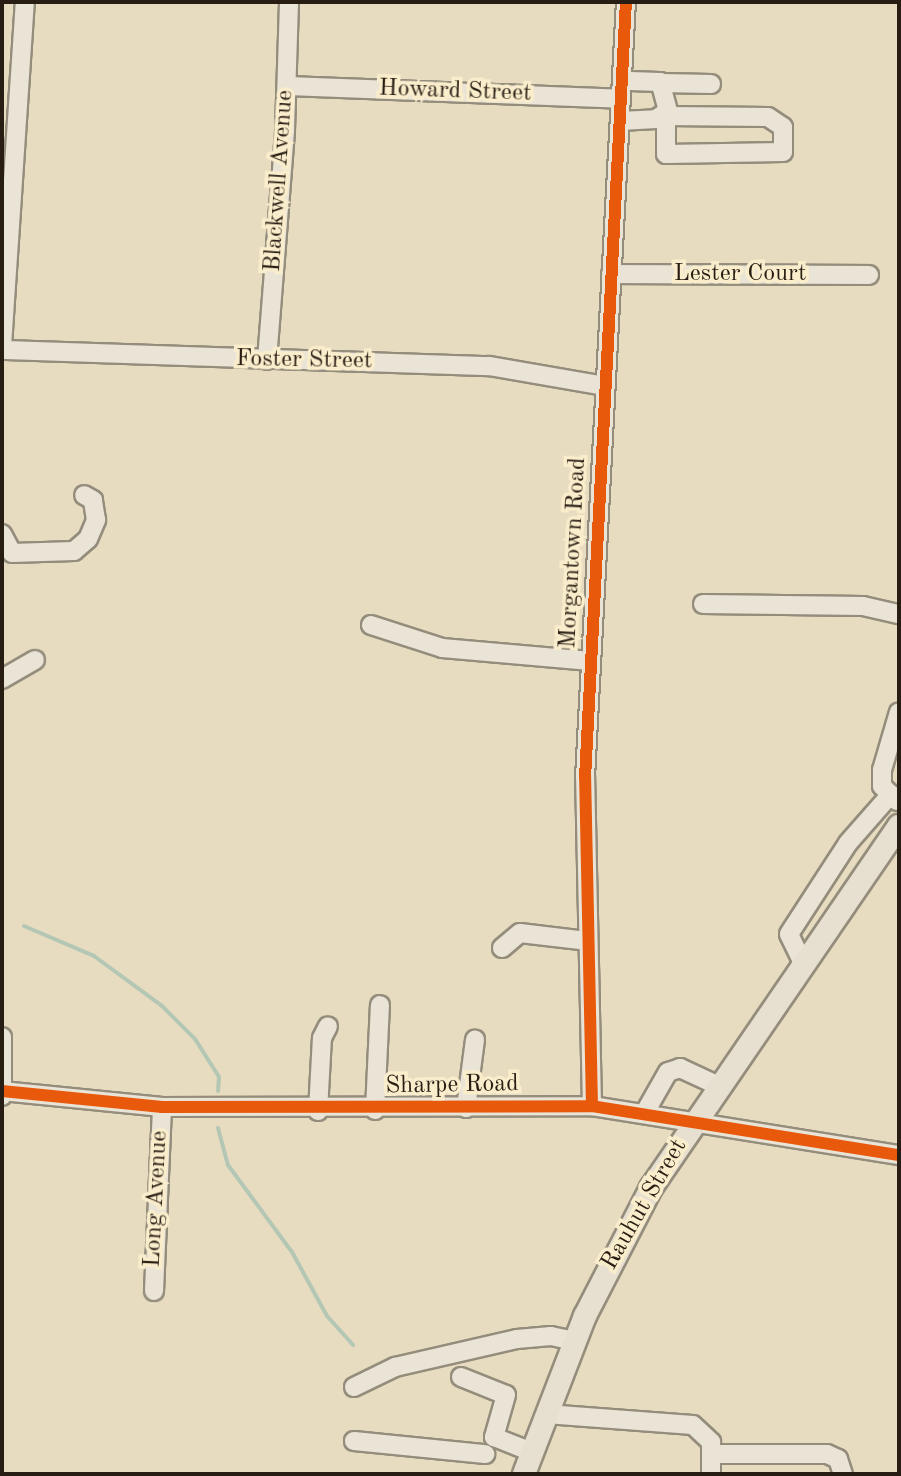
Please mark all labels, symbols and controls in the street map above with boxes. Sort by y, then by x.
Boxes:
street label: Howard Street [378,75,532,109]
street label: Blackwell Avenue [259,89,301,273]
street label: Lester Court [674,261,806,289]
street label: Foster Street [236,345,372,377]
street label: Morgantown Road [555,457,593,649]
street label: Sharpe Road [385,1070,519,1102]
street label: Long Avenue [139,1130,175,1268]
street label: Rauhut Street [596,1134,694,1276]

